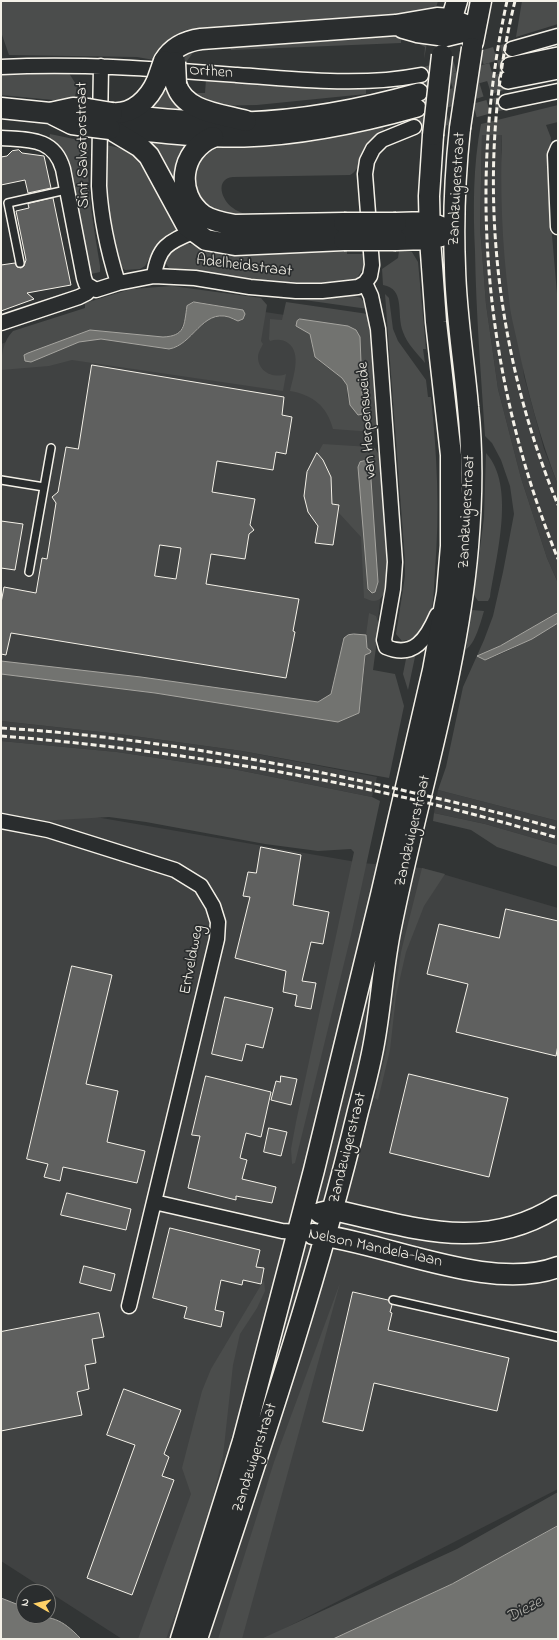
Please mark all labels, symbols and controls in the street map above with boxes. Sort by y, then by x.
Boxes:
street label: Orthen [189,62,233,84]
street label: Sint Salvatorstraat [73,82,95,208]
street label: Zandzuigerstraat [445,132,471,246]
street label: Adelheidstraat [195,252,293,282]
street label: van Herpensweide [354,361,382,479]
street label: Zandzuigerstraat [455,455,481,569]
street label: Zandzuigerstraat [392,773,436,889]
street label: Ertveldweg [177,924,209,996]
street label: Zandzuigerstraat [326,1090,372,1206]
street label: Nelson Mandela-laan [306,1225,444,1273]
street label: Zandzuigerstraat [229,1401,283,1515]
north arrow [16,1584,56,1624]
water label: Dieze [503,1593,547,1629]
text: N [17,1598,34,1607]

